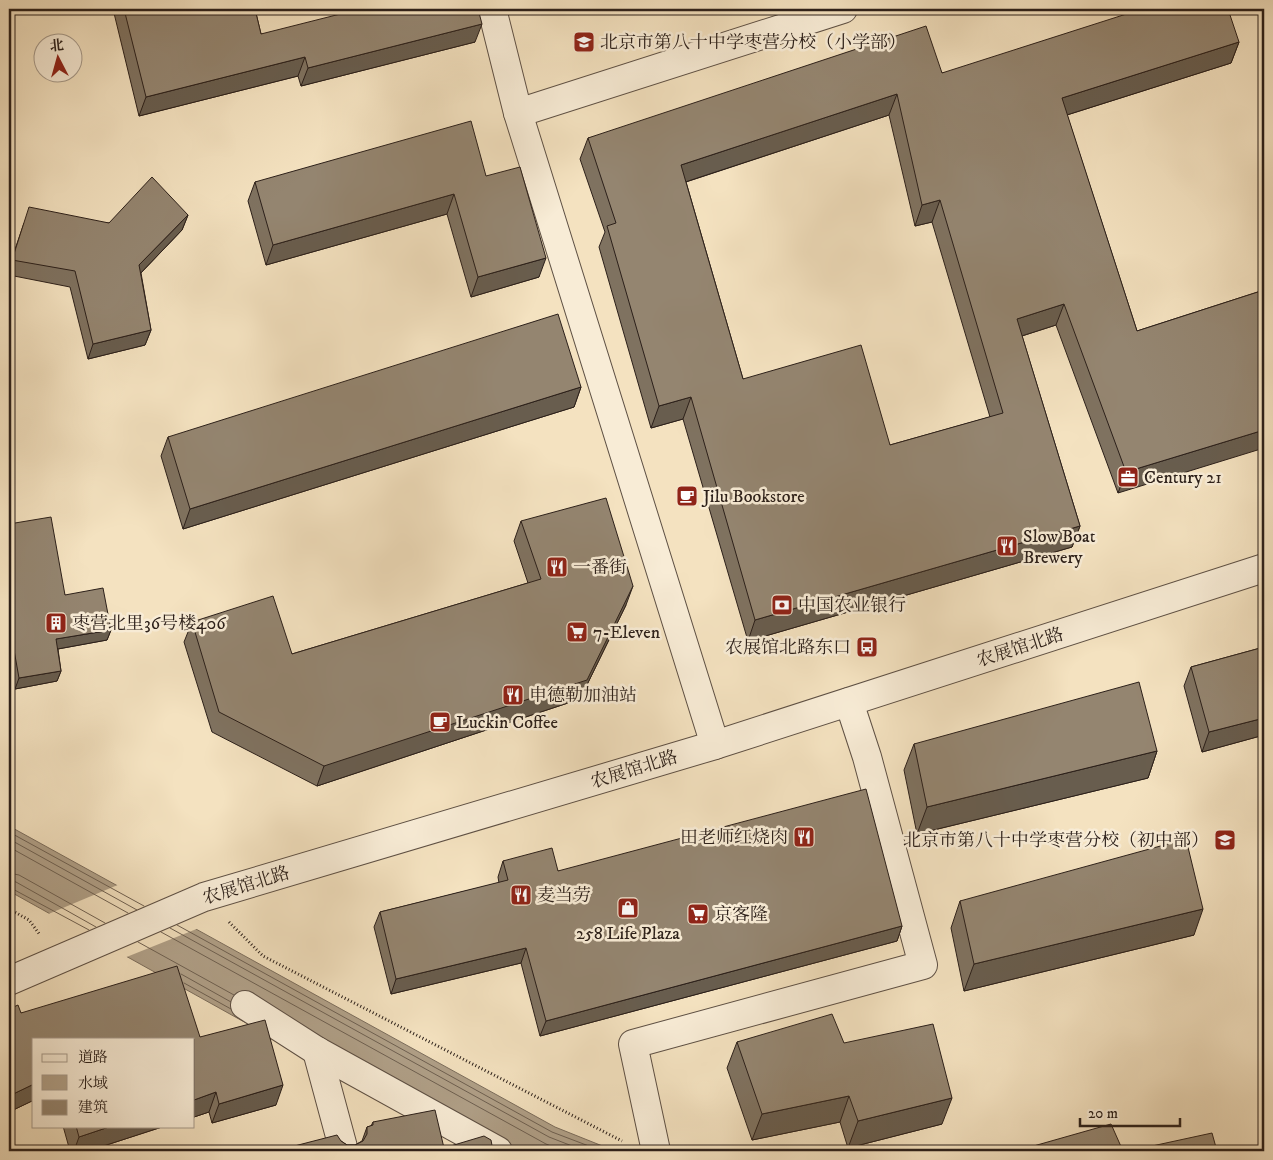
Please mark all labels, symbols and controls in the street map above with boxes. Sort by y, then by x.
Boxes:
school or university icon: 北京市第八十中学枣营分校（小学部） [572,30,596,54]
north arrow [32,32,82,82]
place label: 北京市第八十中学枣营分校（小学部） [600,32,906,54]
text: 北 [49,36,65,56]
office icon: Century 21 [1116,465,1140,489]
place label: Century 21 [1144,467,1222,489]
cafe icon: Jilu Bookstore [675,484,699,508]
place label: Jilu Bookstore [701,486,805,508]
place label: Slow Boat Brewery [1023,526,1096,569]
restaurant icon: Slow Boat Brewery [995,534,1019,558]
restaurant icon: 一番街 [545,555,569,579]
place label: 一番街 [573,557,627,579]
bank icon: 中国农业银行 [770,593,794,617]
place label: 中国农业银行 [798,595,906,617]
building icon: 枣营北里36号楼406 [44,611,68,635]
place label: 枣营北里36号楼406 [72,613,226,635]
supermarket icon: 7-Eleven [565,620,589,644]
place label: 7-Eleven [593,622,661,644]
street label: 农展馆北路 [974,624,1067,672]
bus stop icon: 农展馆北路东口 [855,635,879,659]
place label: 农展馆北路东口 [725,637,851,659]
restaurant icon: 申德勒加油站 [501,683,525,707]
place label: 申德勒加油站 [529,685,637,707]
cafe icon: Luckin Coffee [428,710,452,734]
place label: Luckin Coffee [456,712,558,734]
street label: 农展馆北路 [588,746,681,794]
restaurant icon: 田老师红烧肉 [792,825,816,849]
place label: 田老师红烧肉 [680,827,788,849]
school or university icon: 北京市第八十中学枣营分校（初中部） [1213,828,1237,852]
place label: 北京市第八十中学枣营分校（初中部） [903,830,1209,852]
street label: 农展馆北路 [200,862,293,910]
restaurant icon: 麦当劳 [509,883,533,907]
place label: 麦当劳 [537,885,591,907]
shop icon: 258 Life Plaza [616,896,640,920]
supermarket icon: 京客隆 [686,902,710,926]
place label: 京客隆 [714,904,768,926]
place label: 258 Life Plaza [576,923,680,945]
legend [32,1038,195,1128]
text: 道路 [78,1048,108,1067]
text: 水域 [78,1074,108,1093]
scale bar [1080,1095,1180,1127]
text: 建筑 [78,1098,108,1117]
text: 20 m [1088,1104,1118,1123]

